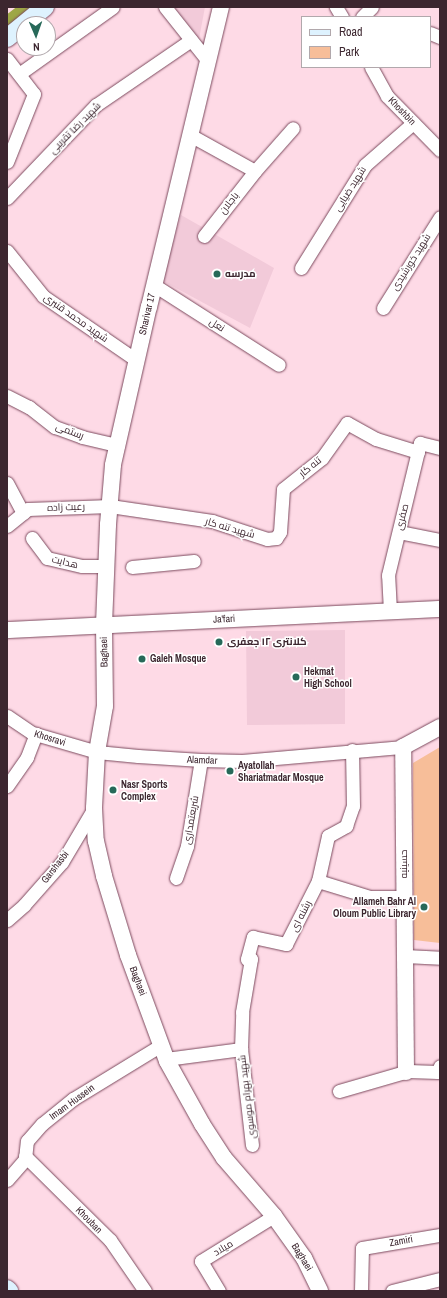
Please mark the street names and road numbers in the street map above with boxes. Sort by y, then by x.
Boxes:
street label: Khoshbin [386,94,418,128]
street label: شهید رضا تقریبی [47,100,103,156]
street label: شهید ضیایی [331,164,369,214]
street label: باجلان [217,190,241,216]
street label: شهید خورشیدی [389,231,433,293]
street label: شهید محمد قنبری [41,291,111,345]
street label: Sharivar 17 [136,292,158,336]
street label: نعل [207,316,227,334]
street label: رستمی [54,420,86,442]
street label: تنه کار [296,454,324,480]
street label: رعیت زاده [47,500,85,514]
street label: صفری [393,503,411,531]
street label: شهید تنه کار [204,515,256,541]
street label: هدایت [51,553,79,571]
street label: Ja'fari [213,612,235,626]
street label: Baghaei [98,637,110,667]
street label: Khosravi [33,728,67,748]
street label: Alamdar [187,753,217,767]
street label: شریعتمداری [181,795,201,845]
street label: Garshasbi [39,848,71,886]
street label: حسینیه [398,850,410,878]
street label: رشنه ای [288,898,314,934]
street label: Baghaei [127,965,149,997]
street label: شهید بهرام موسوی [236,1055,258,1139]
street label: Imam Hussein [47,1082,97,1122]
street label: Khouban [73,1204,105,1236]
street label: Zamiri [388,1233,414,1249]
street label: میلاد [211,1237,235,1259]
street label: Baghaei [289,1241,315,1273]

